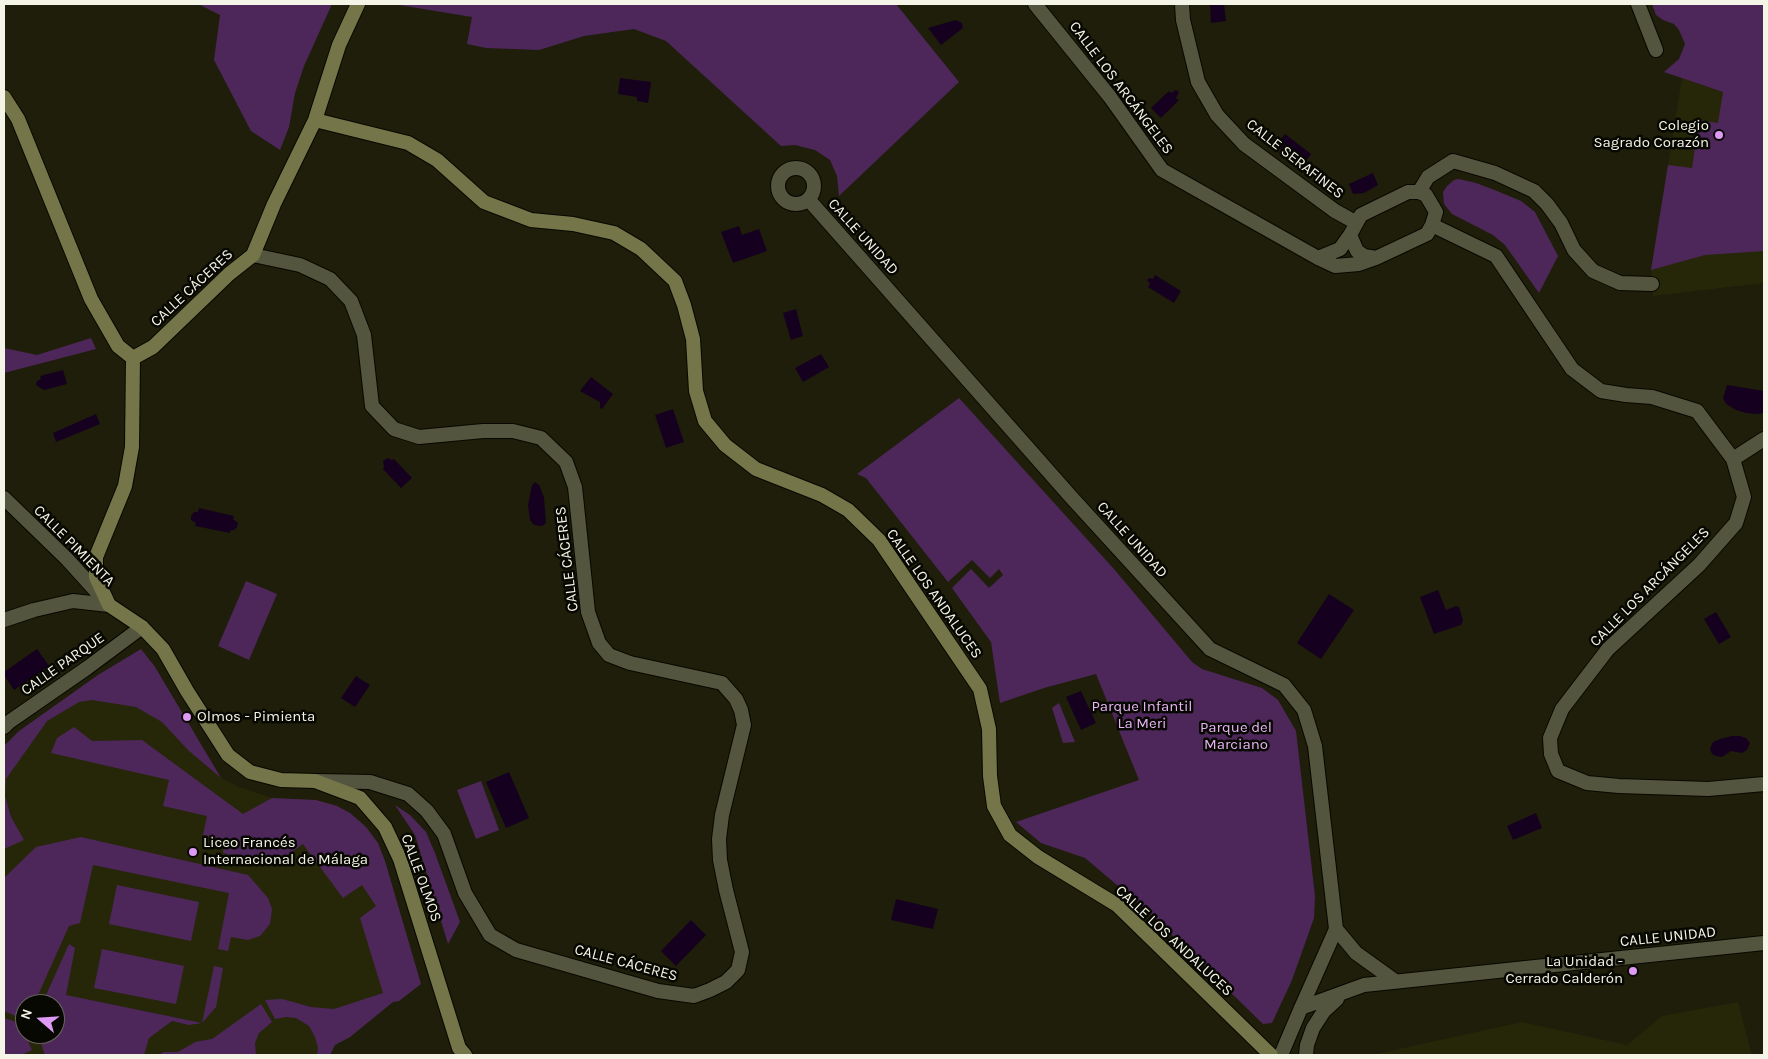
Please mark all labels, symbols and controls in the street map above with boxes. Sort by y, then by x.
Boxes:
street label: CALLE LOS ARCÁNGELES [1065,18,1177,158]
street label: CALLE SERAFINES [1243,115,1347,203]
place label: Colegio Sagrado Corazón [1593,117,1709,152]
marker: Colegio Sagrado Corazón [1713,129,1725,141]
street label: CALLE UNIDAD [824,195,902,279]
street label: CALLE CÁCERES [147,245,237,331]
street label: CALLE UNIDAD [1093,498,1171,582]
street label: CALLE PIMIENTA [30,502,118,590]
street label: CALLE CÁCERES [552,505,582,613]
street label: CALLE LOS ARCÁNGELES [1586,523,1714,651]
street label: CALLE LOS ANDALUCES [882,526,986,662]
street label: CALLE PARQUE [18,629,108,699]
park label: Parque Infantil La Meri [1091,698,1193,733]
place label: Olmos - Pimienta [197,708,315,726]
marker: Olmos - Pimienta [181,711,193,723]
park label: Parque del Marciano [1200,719,1272,754]
street label: CALLE OLMOS [397,832,445,924]
place label: Liceo Francés Internacional de Málaga [203,834,368,869]
marker: Liceo Francés Internacional de Málaga [187,846,199,858]
street label: CALLE LOS ANDALUCES [1112,882,1236,1000]
street label: CALLE UNIDAD [1619,923,1717,951]
street label: CALLE CÁCERES [572,941,680,985]
place label: La Unidad - Cerrado Calderón [1505,953,1623,988]
marker: La Unidad - Cerrado Calderón [1627,965,1639,977]
north arrow [15,994,65,1044]
text: N [17,1007,36,1022]

